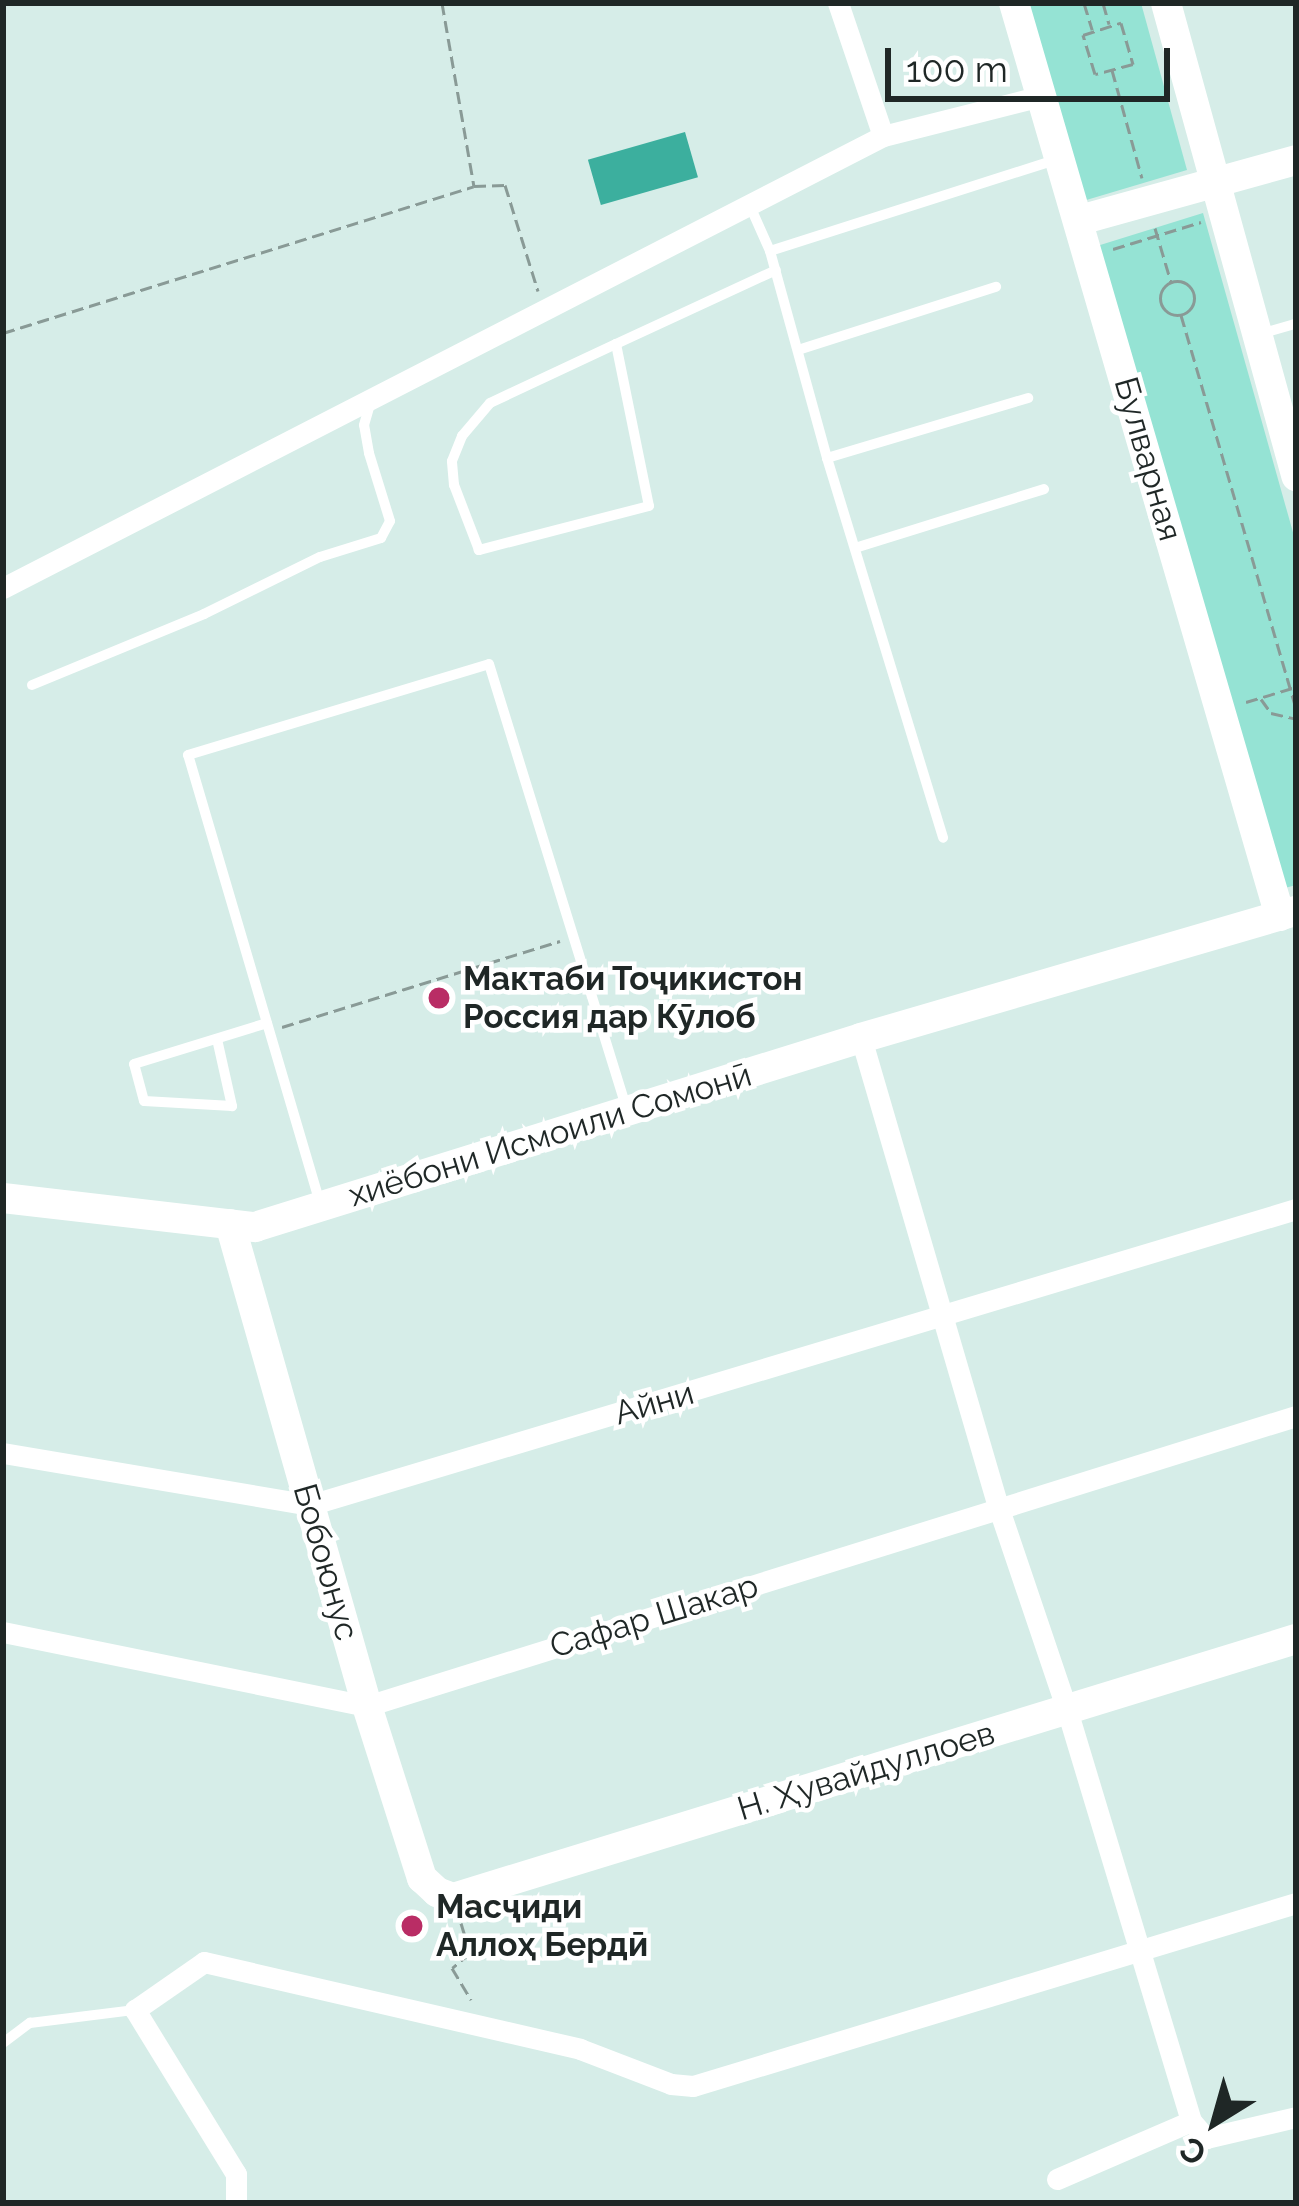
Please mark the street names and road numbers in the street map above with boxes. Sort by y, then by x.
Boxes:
street label: Булварная [1106,373,1190,545]
street label: хиёбони Исмоили Сомонӣ [344,1055,756,1215]
street label: Айни [610,1373,698,1433]
street label: Бобоюнус [285,1479,367,1645]
street label: Сафар Шакар [545,1566,763,1666]
street label: Н. Ҳувайдуллоев [733,1713,999,1829]

